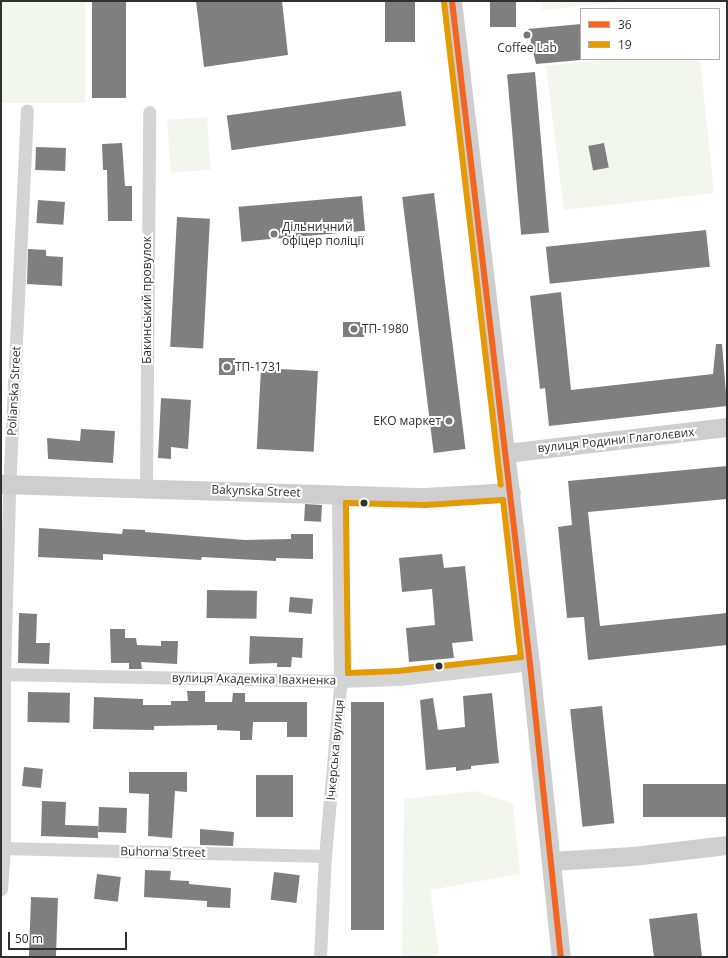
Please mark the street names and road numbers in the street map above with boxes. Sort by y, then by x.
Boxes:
street label: Бакинський провулок [140,236,154,364]
street label: Polianska Street [4,346,24,436]
street label: вулиця Родини Глаголєвих [537,425,695,455]
street label: Bakynska Street [211,482,301,500]
street label: вулиця Академіка Івахненка [172,670,336,688]
street label: Ічкерська вулиця [323,699,347,801]
street label: Buhorna Street [120,844,206,860]

